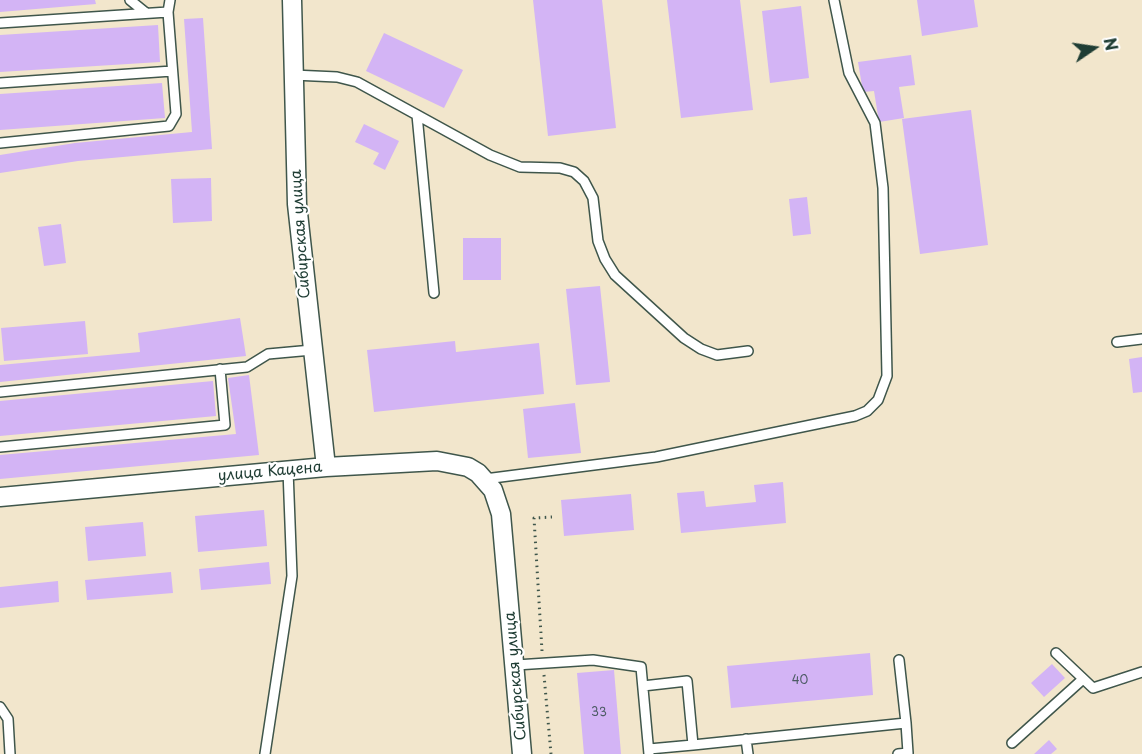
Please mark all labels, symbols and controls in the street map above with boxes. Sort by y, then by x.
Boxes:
north arrow [1064,18,1124,78]
text: N [1098,35,1125,53]
street label: Сибирская улица [288,169,314,299]
street label: улица Кацена [217,458,323,486]
street label: Сибирская улица [501,611,531,741]
house number: 40 [792,674,808,688]
house number: 33 [591,706,607,720]

